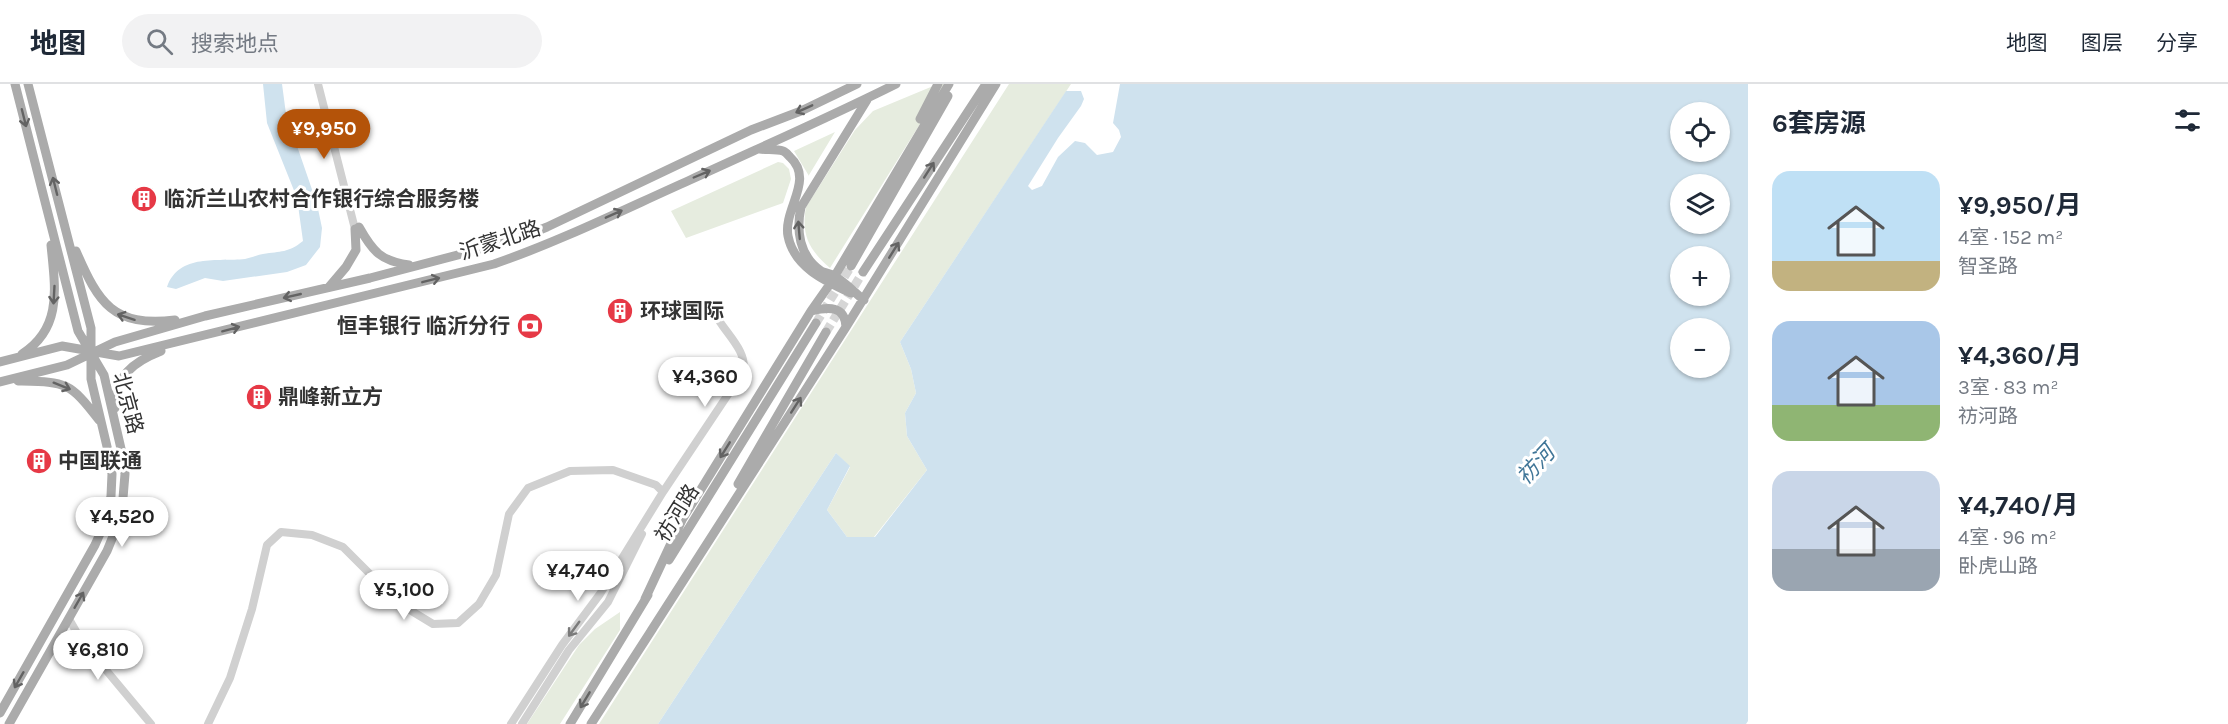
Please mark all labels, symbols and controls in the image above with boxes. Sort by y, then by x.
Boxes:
search box [122,14,542,68]
icon: search [143,25,176,58]
text: 地图 [30,27,86,60]
text: 搜索地点 [191,31,279,57]
text: 地图 [2006,31,2048,55]
text: 图层 [2081,31,2123,55]
text: 分享 [2156,31,2198,55]
map controls [1670,102,1730,378]
button: locate [1670,102,1730,162]
one-way arrow [796,104,814,115]
icon: filters [2171,104,2204,137]
one-way arrow [18,108,30,127]
text: 6套房源 [1772,108,1866,139]
pin: ¥9,950 [275,109,373,160]
text: ¥9,950 [291,117,357,140]
one-way arrow [923,162,935,179]
one-way arrow [692,168,710,180]
button: layers [1670,174,1730,234]
one-way arrow [48,177,60,196]
building icon: 临沂兰山农村合作银行综合服务楼 [129,184,159,214]
place label: 临沂兰山农村合作银行综合服务楼 [164,187,479,211]
text: ¥9,950/月 [1958,190,2081,221]
icon: home [1820,195,1892,267]
one-way arrow [605,208,623,219]
street label: 沂蒙北路 [456,216,544,264]
one-way arrow [793,221,804,240]
text: 4室 · 152 m² [1958,226,2063,249]
one-way arrow [889,242,901,259]
button: + [1670,246,1730,306]
text: 智圣路 [1958,255,2018,278]
one-way arrow [421,273,440,285]
one-way arrow [49,284,60,304]
one-way arrow [283,291,302,302]
building icon: 环球国际 [605,296,635,326]
place label: 环球国际 [640,299,724,323]
one-way arrow [117,310,136,321]
bank icon: 恒丰银行 临沂分行 [515,311,545,341]
place label: 恒丰银行 临沂分行 [337,314,510,338]
button: − [1670,318,1730,378]
one-way arrow [221,323,240,334]
text: ¥4,360/月 [1958,340,2082,371]
icon: home [1820,345,1892,417]
pin: ¥4,360 [656,357,754,408]
text: ¥4,360 [672,365,738,388]
street label: 北京路 [108,369,148,437]
text: 3室 · 83 m² [1958,376,2058,399]
one-way arrow [53,381,71,392]
building icon: 鼎峰新立方 [244,382,274,412]
place label: 鼎峰新立方 [278,385,383,409]
one-way arrow [790,398,802,414]
text: 祊河路 [1958,405,2018,428]
water label: 祊河 [1511,437,1563,490]
one-way arrow [719,441,731,458]
building icon: 中国联通 [24,446,54,476]
place label: 中国联通 [58,449,142,473]
street label: 祊河路 [650,480,704,546]
text: ¥4,740/月 [1958,490,2078,521]
icon: home [1820,495,1892,567]
pin: ¥4,520 [73,497,171,548]
text: ¥4,520 [89,505,155,528]
text: 4室 · 96 m² [1958,526,2057,549]
pin: ¥4,740 [529,551,627,602]
text: 卧虎山路 [1958,555,2038,578]
text: ¥4,740 [546,559,610,582]
pin: ¥5,100 [355,570,453,621]
text: ¥5,100 [374,578,434,601]
one-way arrow [73,592,85,609]
one-way arrow [568,621,581,637]
pin: ¥6,810 [49,630,147,681]
text: ¥6,810 [67,638,129,661]
one-way arrow [13,671,25,688]
one-way arrow [578,691,590,708]

